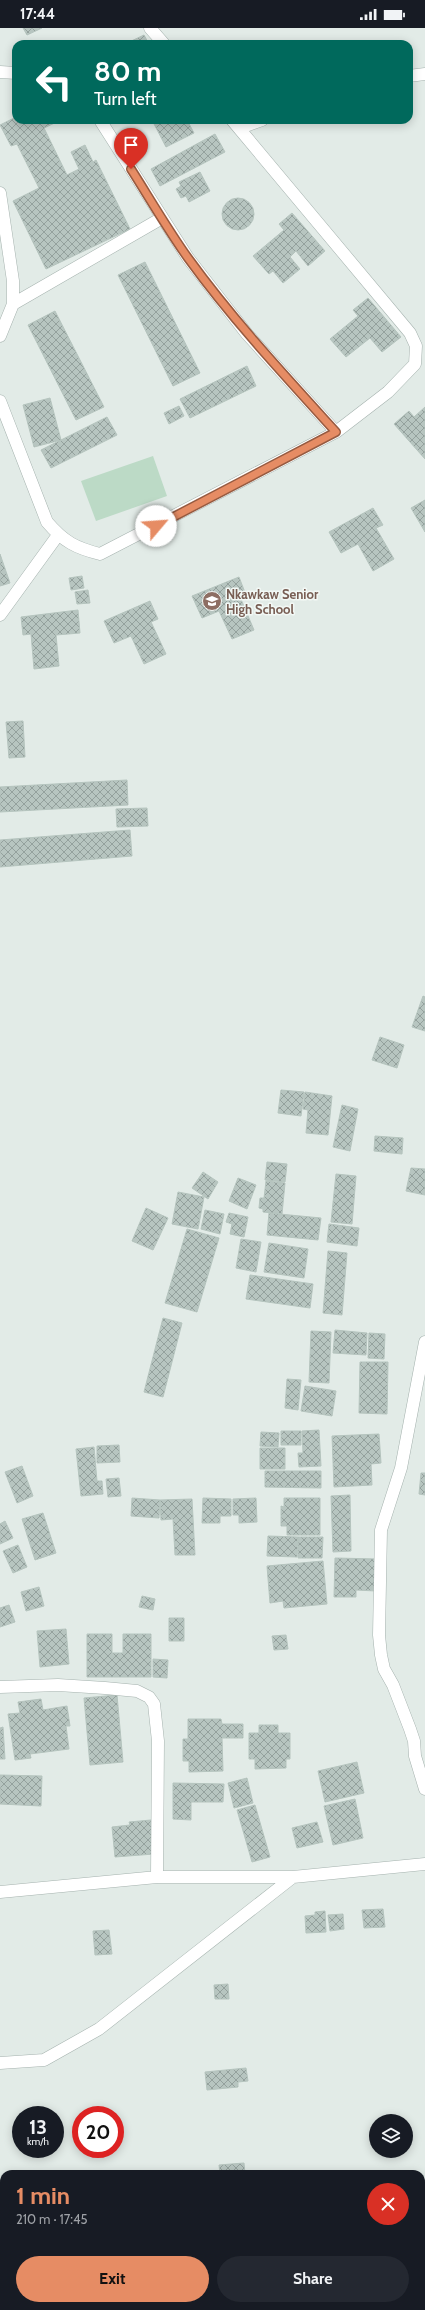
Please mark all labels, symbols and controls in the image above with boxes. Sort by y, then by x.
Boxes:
text: 17:44 [20,5,55,23]
text: 80 m [94,54,161,88]
icon: left [28,56,80,108]
text: Turn left [94,88,157,110]
pin [114,128,148,169]
icon: arrive [120,134,142,156]
position arrow [135,505,177,547]
place label: Nkawkaw Senior High School [226,586,319,617]
school or university icon: Nkawkaw Senior High School [201,590,223,612]
speed limit sign: 20 [72,2106,124,2158]
map controls [369,2114,413,2158]
button: layers [369,2114,413,2158]
text: 13 [29,2115,47,2139]
text: km/h [27,2135,49,2148]
text: 1 min [16,2181,70,2210]
button: close [367,2183,409,2225]
text: 210 m · 17:45 [16,2211,87,2227]
button: Exit [16,2256,209,2302]
button: Share [217,2256,409,2302]

